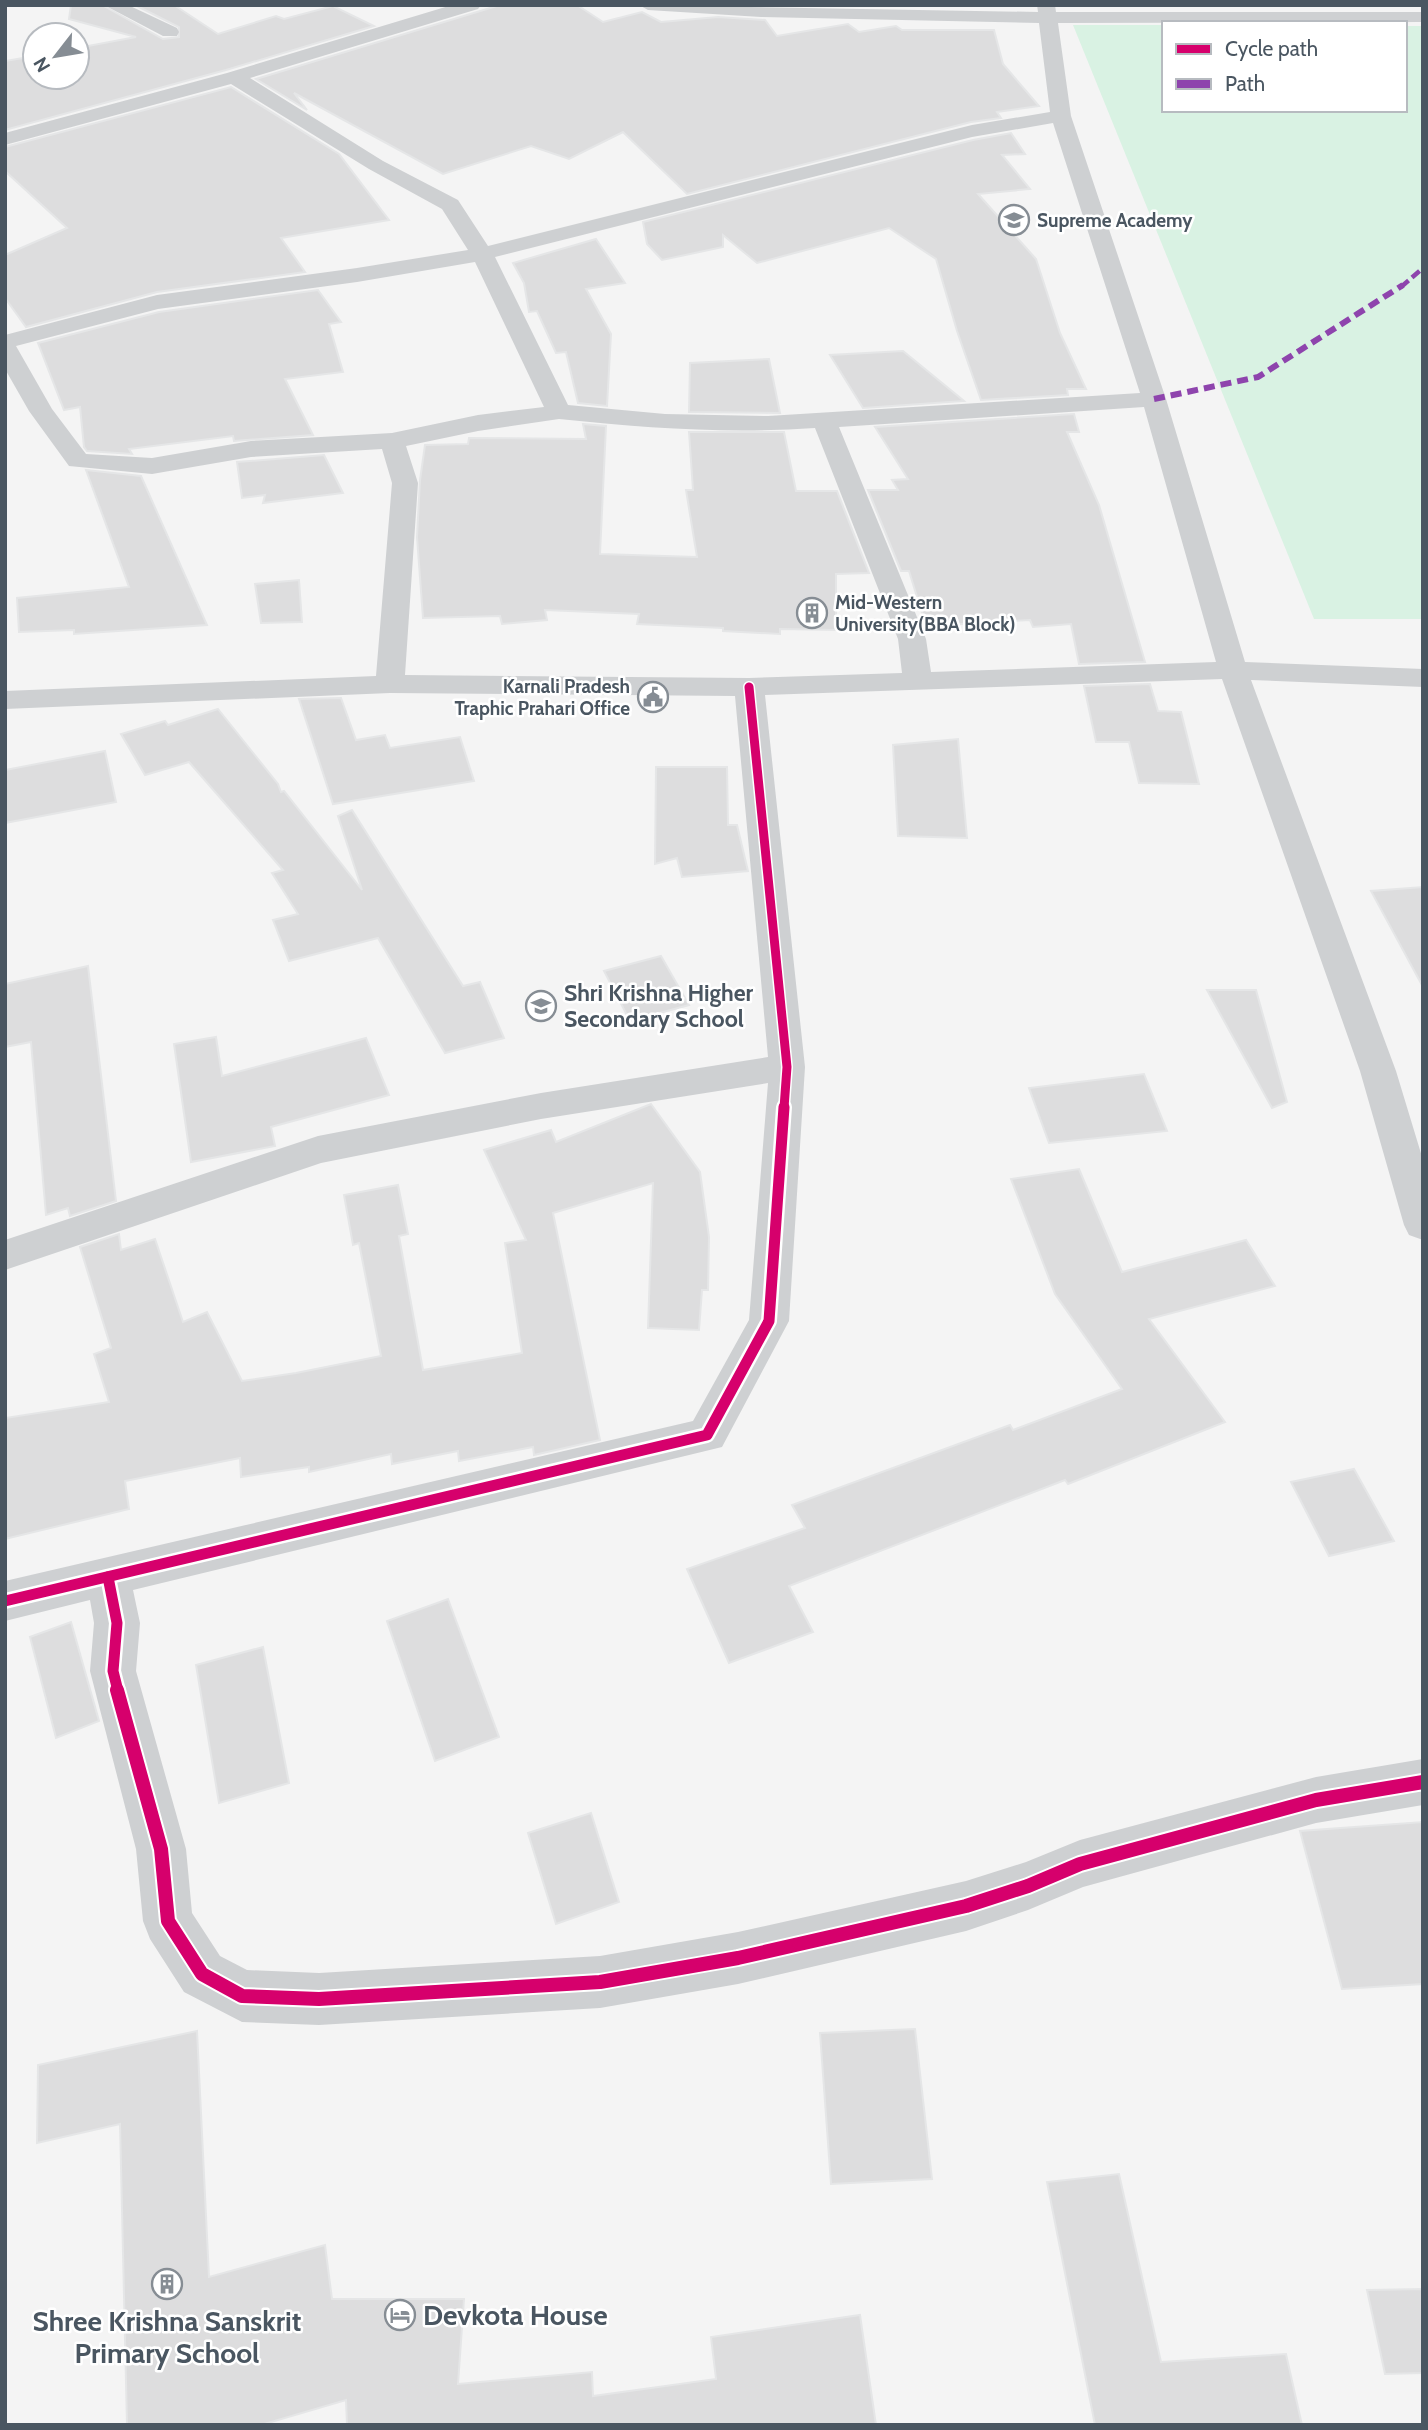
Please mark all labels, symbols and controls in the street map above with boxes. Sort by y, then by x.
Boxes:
north arrow [21,21,91,91]
legend [1162,21,1407,112]
text: Cycle path [1225,36,1318,61]
text: N [29,53,55,76]
text: Path [1225,71,1265,96]
school or university icon: Supreme Academy [997,203,1031,237]
place label: Supreme Academy [1037,209,1193,232]
place label: Mid-Western University(BBA Block) [835,591,1016,636]
building icon: Mid-Western University(BBA Block) [795,596,829,630]
place label: Karnali Pradesh Traphic Prahari Office [454,675,630,720]
public building icon: Karnali Pradesh Traphic Prahari Office [636,680,670,714]
place label: Shri Krishna Higher Secondary School [564,979,754,1033]
school or university icon: Shri Krishna Higher Secondary School [524,989,558,1023]
building icon: Shree Krishna Sanskrit Primary School [150,2267,184,2301]
hotel icon: Devkota House [383,2298,417,2332]
place label: Devkota House [423,2298,608,2332]
place label: Shree Krishna Sanskrit Primary School [33,2304,301,2370]

